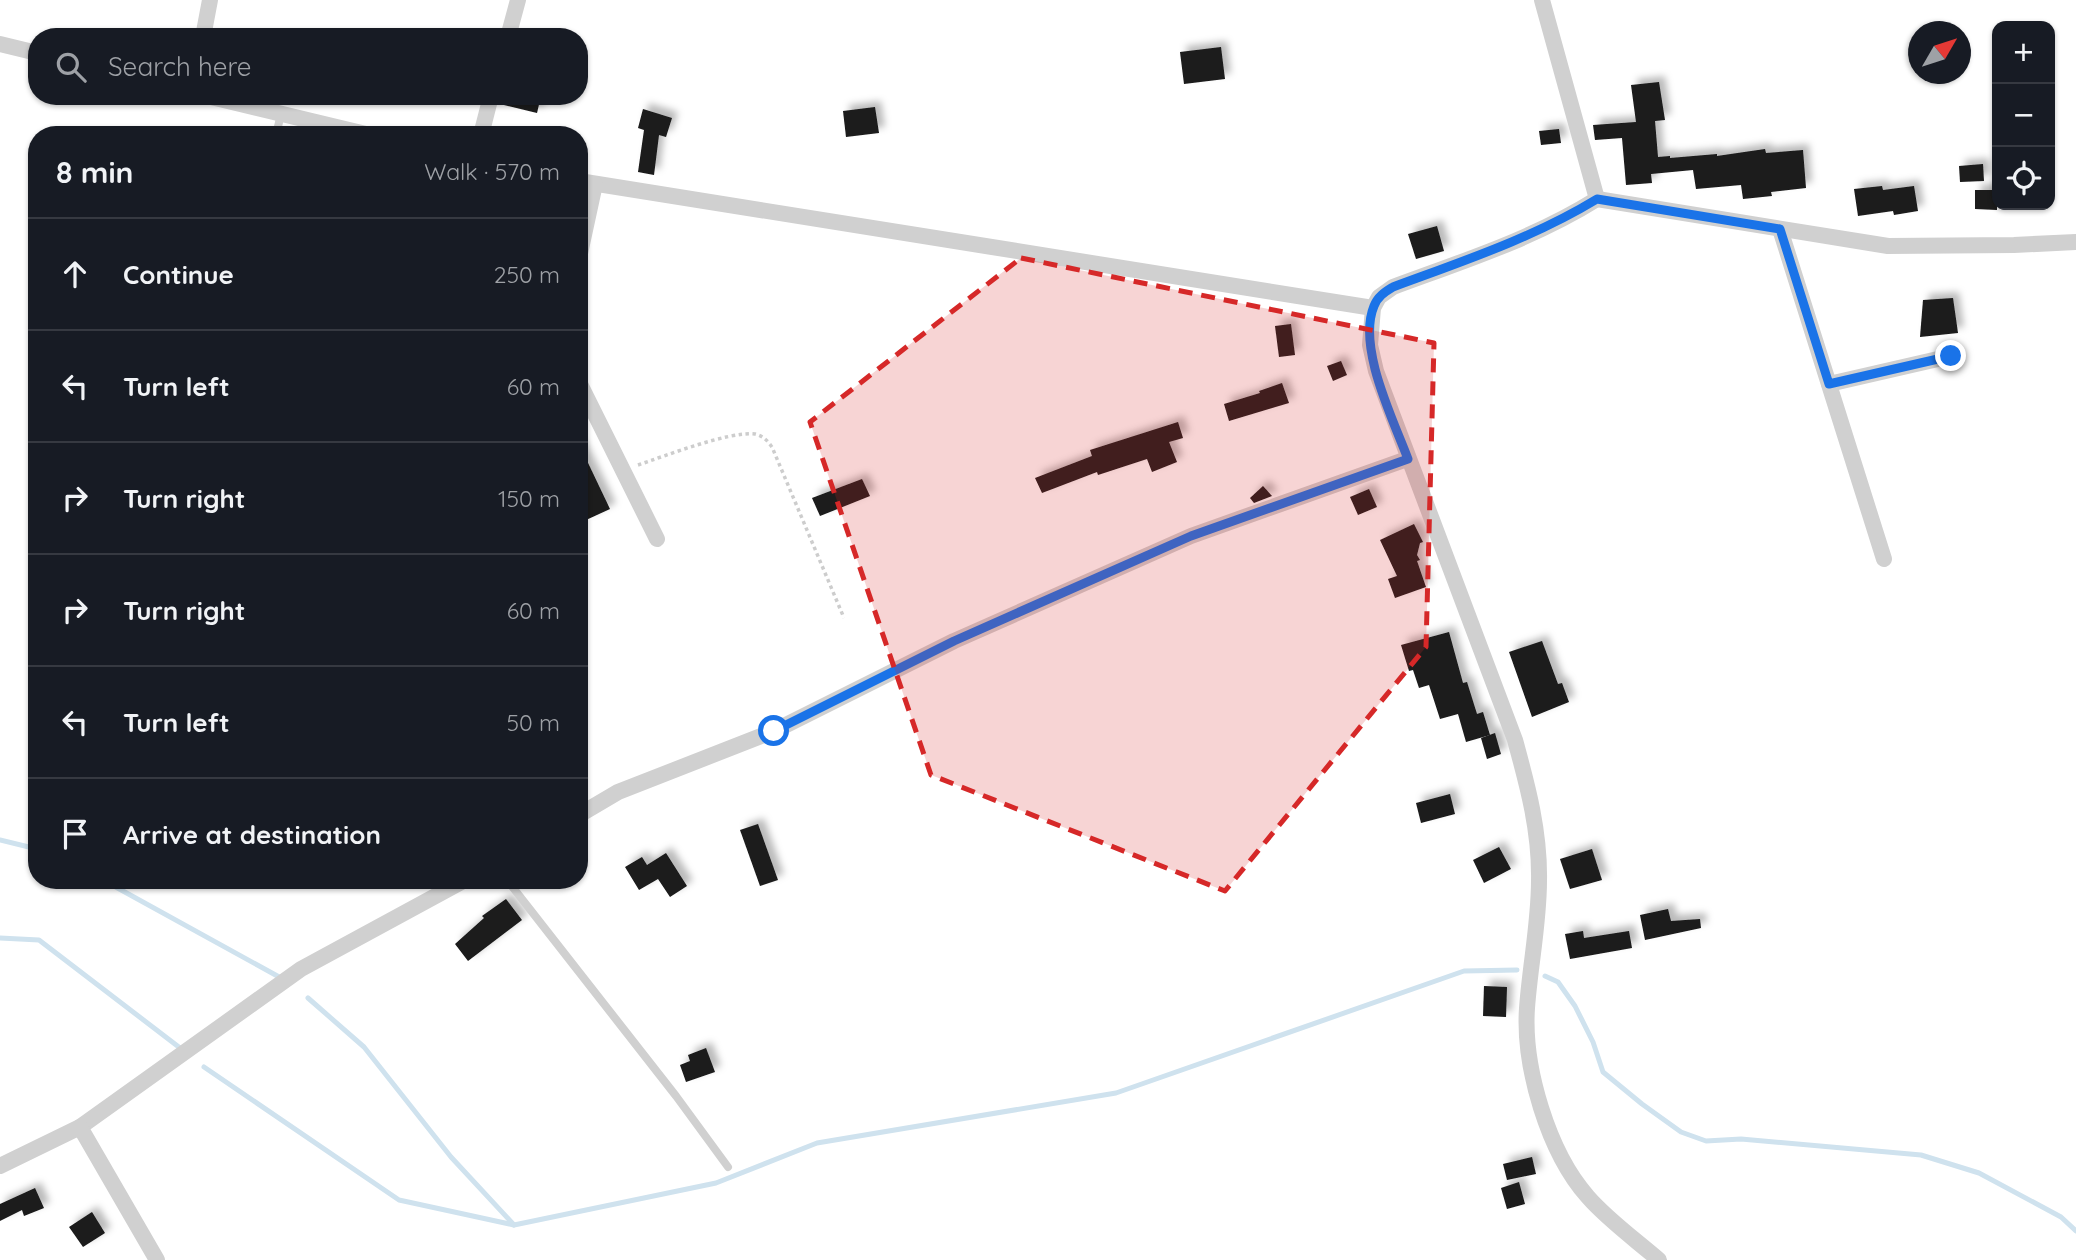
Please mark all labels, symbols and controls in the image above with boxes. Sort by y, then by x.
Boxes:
north arrow [1908,21,1971,84]
map controls [1992,21,2055,210]
button: + [1992,21,2055,84]
search box [28,28,588,105]
icon: search [52,48,90,86]
text: Search here [108,50,252,83]
button: − [1992,84,2055,147]
button: locate [1992,147,2055,210]
text: 8 min [56,153,133,191]
text: Walk · 570 m [424,157,560,186]
icon: ahead [56,255,94,293]
text: Continue [123,258,234,291]
text: 250 m [494,260,560,289]
route end [1935,340,1966,371]
icon: left [56,367,94,405]
text: Turn left [123,370,230,403]
text: 60 m [507,372,560,401]
icon: right [56,479,94,517]
text: Turn right [123,482,245,515]
text: 150 m [498,484,560,513]
icon: right [56,591,94,629]
text: Turn right [123,594,245,627]
text: 60 m [507,596,560,625]
icon: left [56,703,94,741]
text: Turn left [123,706,230,739]
text: 50 m [507,708,560,737]
route start [758,715,789,746]
icon: arrive [56,815,94,853]
text: Arrive at destination [123,818,381,851]

